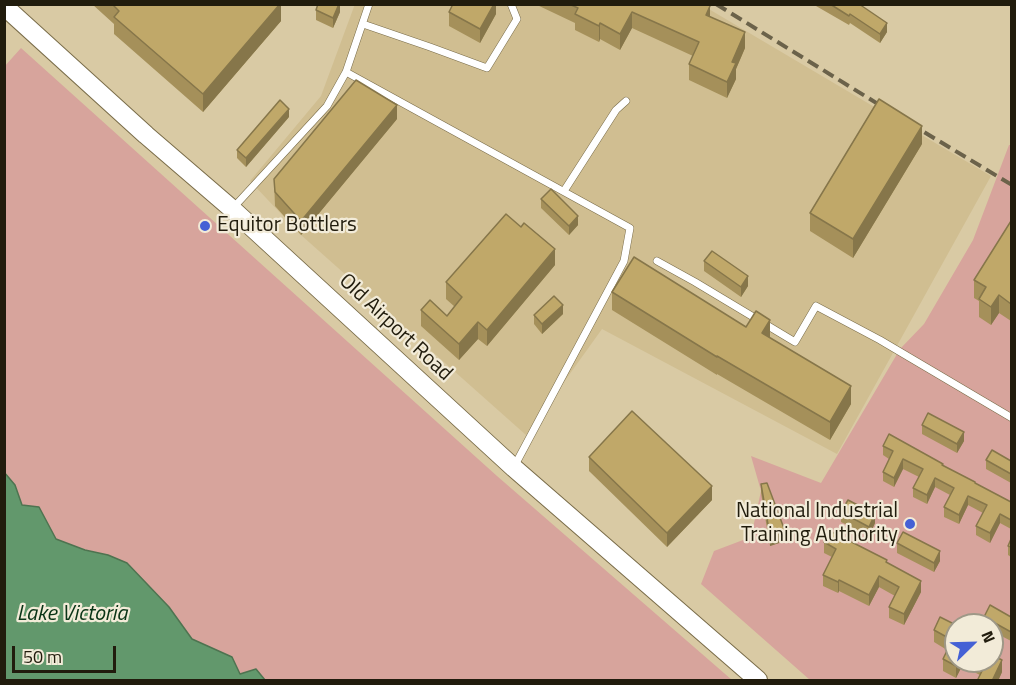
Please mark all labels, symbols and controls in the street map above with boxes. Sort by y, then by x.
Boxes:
place label: Equitor Bottlers [217,213,357,239]
marker: Equitor Bottlers [198,219,212,233]
street label: Old Airport Road [333,269,457,387]
place label: National Industrial Training Authority [736,499,898,549]
marker: National Industrial Training Authority [903,517,917,531]
water label: Lake Victoria [17,602,127,628]
north arrow [944,613,1004,673]
text: N [976,627,1002,647]
scale bar [15,634,118,672]
text: 50 m [23,643,62,670]

